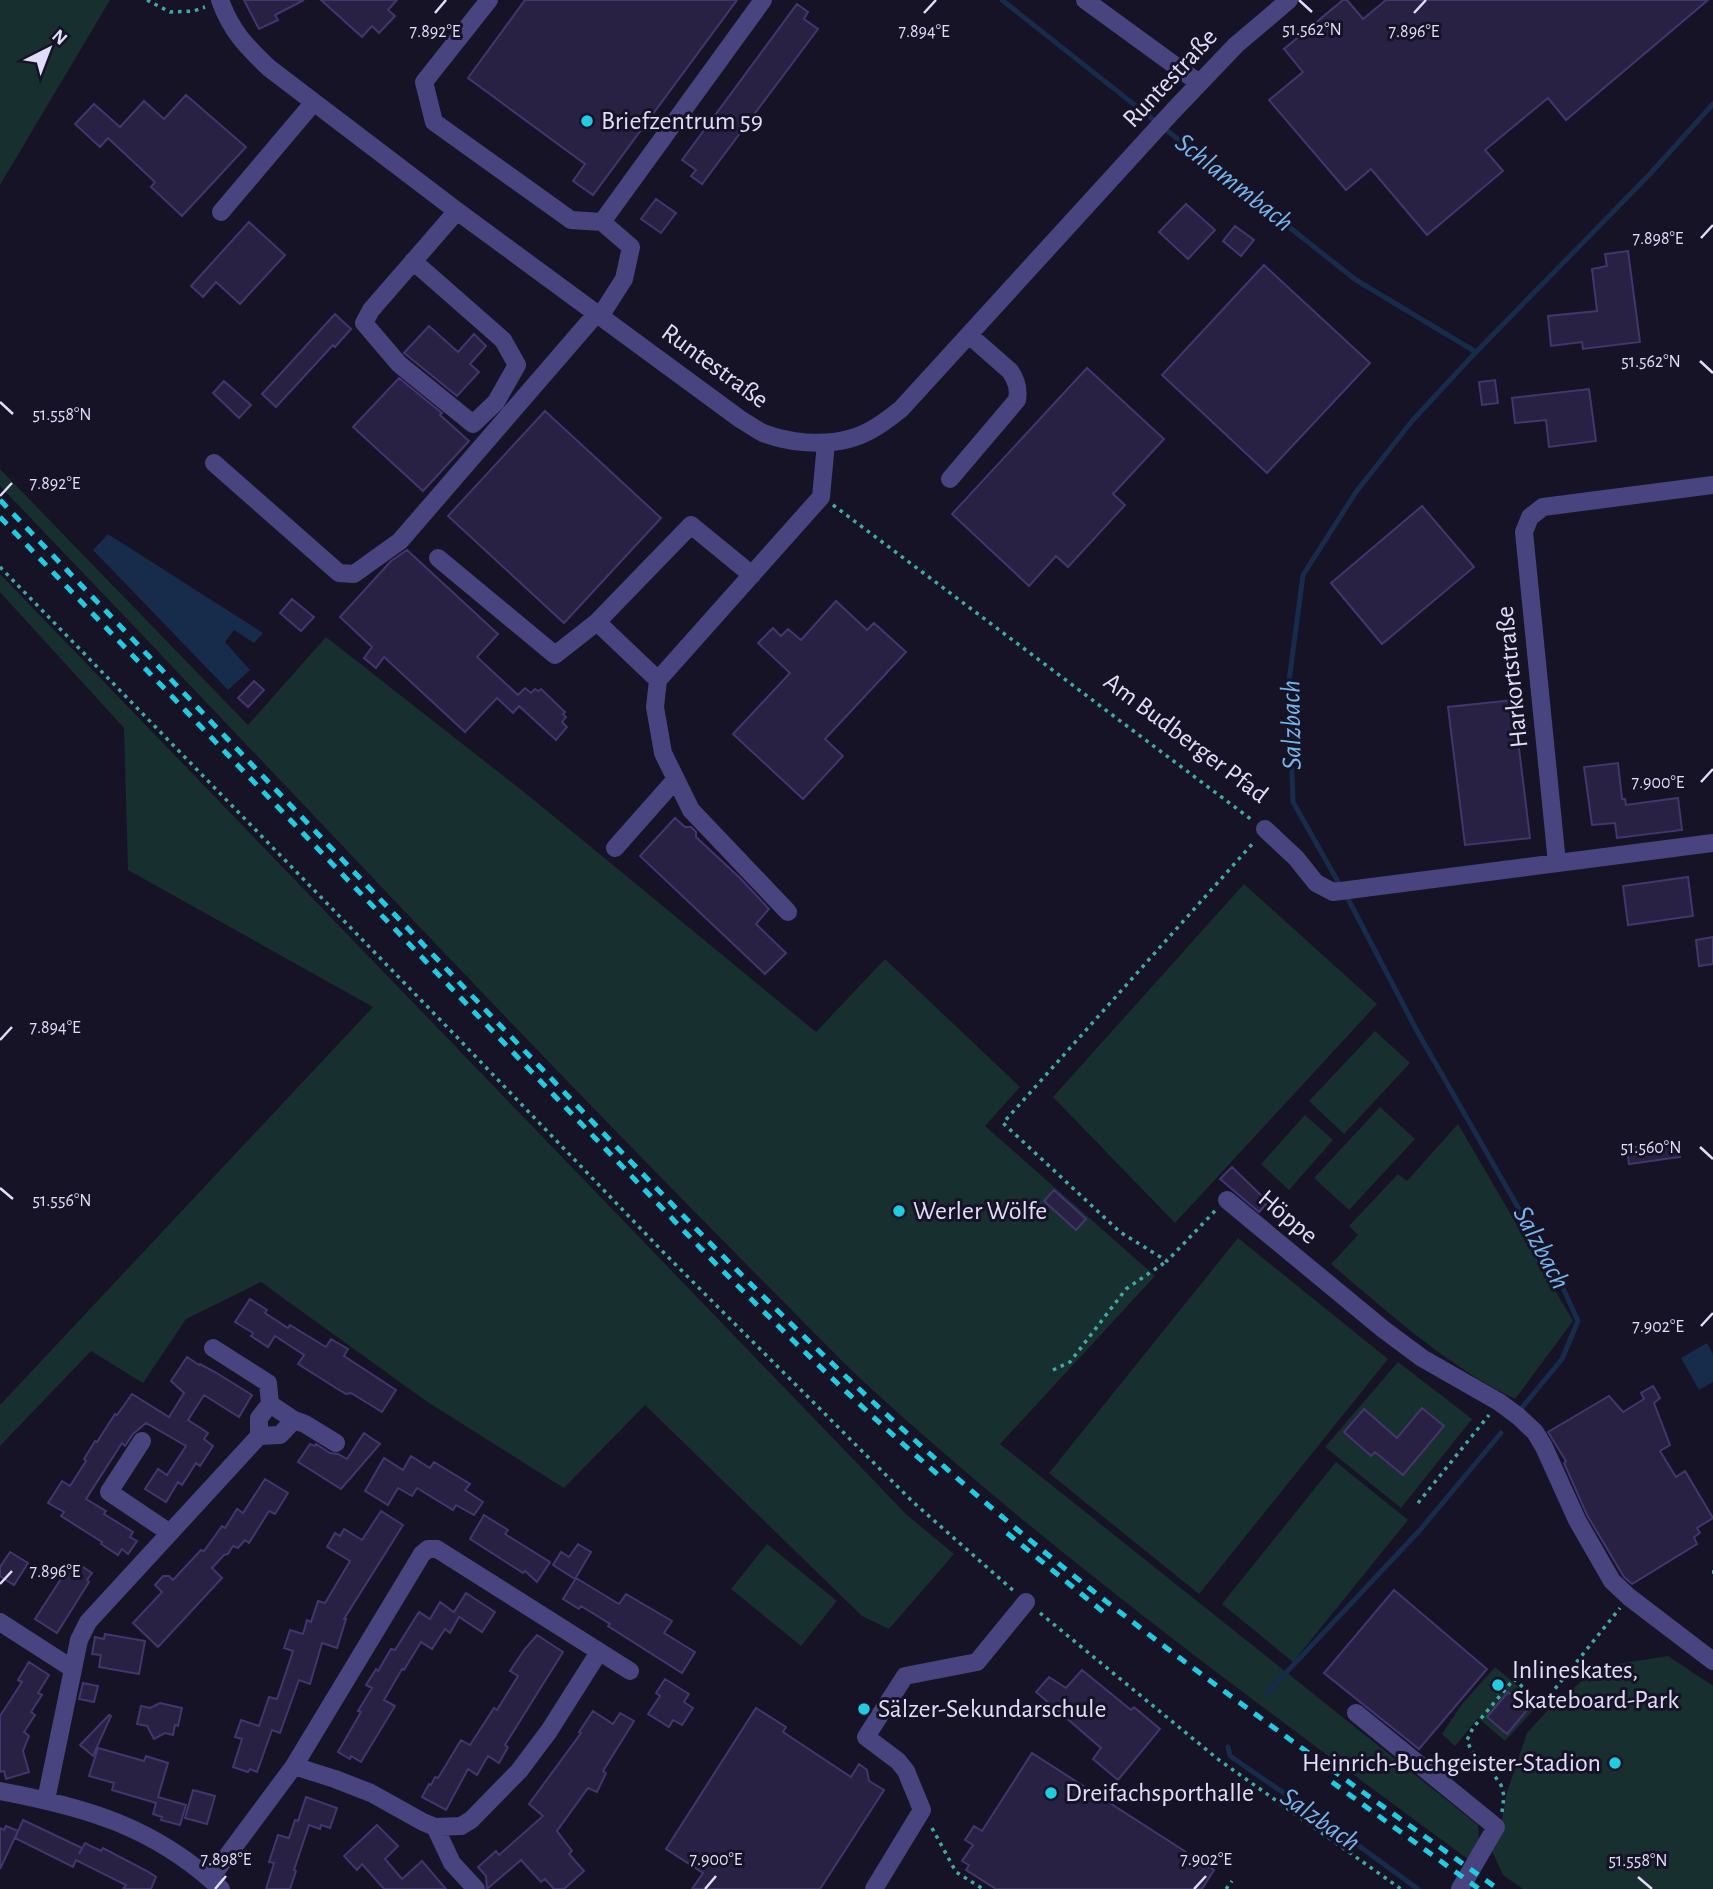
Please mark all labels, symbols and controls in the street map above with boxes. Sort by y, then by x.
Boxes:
north arrow [14,14,84,84]
text: 51.562°N [1282,21,1342,39]
text: 7.892°E [410,23,461,41]
text: 7.894°E [898,23,950,41]
text: 7.896°E [1388,23,1440,41]
street label: Runtestraße [1118,24,1222,132]
text: N [48,26,71,49]
place label: Briefzentrum 59 [601,108,763,134]
marker: Briefzentrum 59 [579,113,595,129]
water label: Schlammbach [1170,129,1298,237]
text: 7.898°E [1632,230,1684,248]
street label: Runtestraße [657,319,773,413]
text: 51.562°N [1621,353,1681,371]
text: 51.558°N [33,406,92,424]
text: 7.892°E [30,475,81,493]
street label: Harkortstraße [1492,605,1532,749]
street label: Am Budberger Pfad [1099,668,1273,808]
water label: Salzbach [1277,680,1307,770]
text: 7.900°E [1631,774,1685,792]
text: 7.894°E [29,1019,81,1037]
text: 51.560°N [1621,1139,1681,1157]
street label: Höppe [1253,1185,1323,1249]
text: 51.556°N [33,1192,91,1210]
place label: Werler Wölfe [913,1198,1047,1224]
water label: Salzbach [1508,1202,1574,1294]
marker: Werler Wölfe [891,1203,907,1219]
text: 7.902°E [1632,1318,1684,1336]
text: 7.896°E [29,1563,81,1581]
place label: Inlineskates, Skateboard-Park [1512,1657,1679,1713]
marker: Inlineskates, Skateboard-Park [1490,1677,1506,1693]
place label: Sälzer-Sekundarschule [878,1696,1106,1722]
marker: Sälzer-Sekundarschule [856,1701,872,1717]
place label: Heinrich-Buchgeister-Stadion [1302,1750,1601,1776]
marker: Heinrich-Buchgeister-Stadion [1607,1755,1623,1771]
place label: Dreifachsporthalle [1065,1780,1254,1806]
water label: Salzbach [1275,1783,1365,1857]
marker: Dreifachsporthalle [1043,1785,1059,1801]
text: 7.898°E [200,1851,252,1869]
text: 7.900°E [689,1851,743,1869]
text: 7.902°E [1180,1851,1232,1869]
text: 51.558°N [1609,1852,1668,1870]

